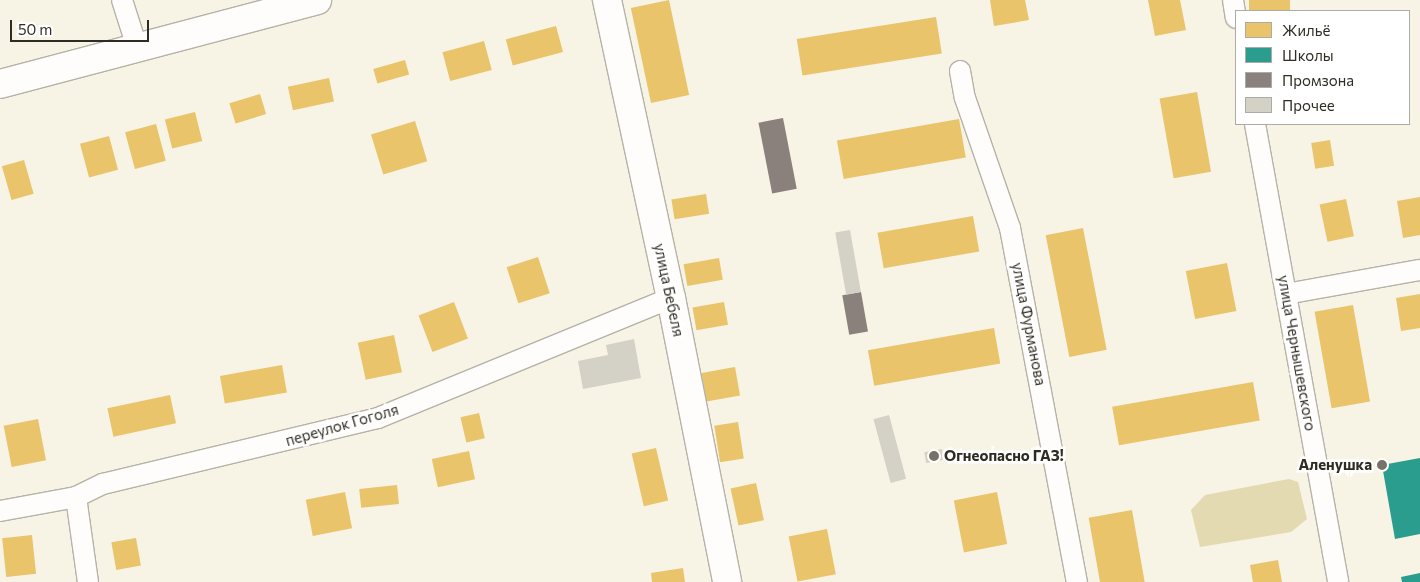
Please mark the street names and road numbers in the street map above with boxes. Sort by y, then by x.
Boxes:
street label: улица Бебеля [650,242,688,338]
street label: улица Фурманова [1008,261,1050,387]
street label: улица Чернышевского [1274,274,1320,432]
street label: переулок Гоголя [283,400,401,450]

